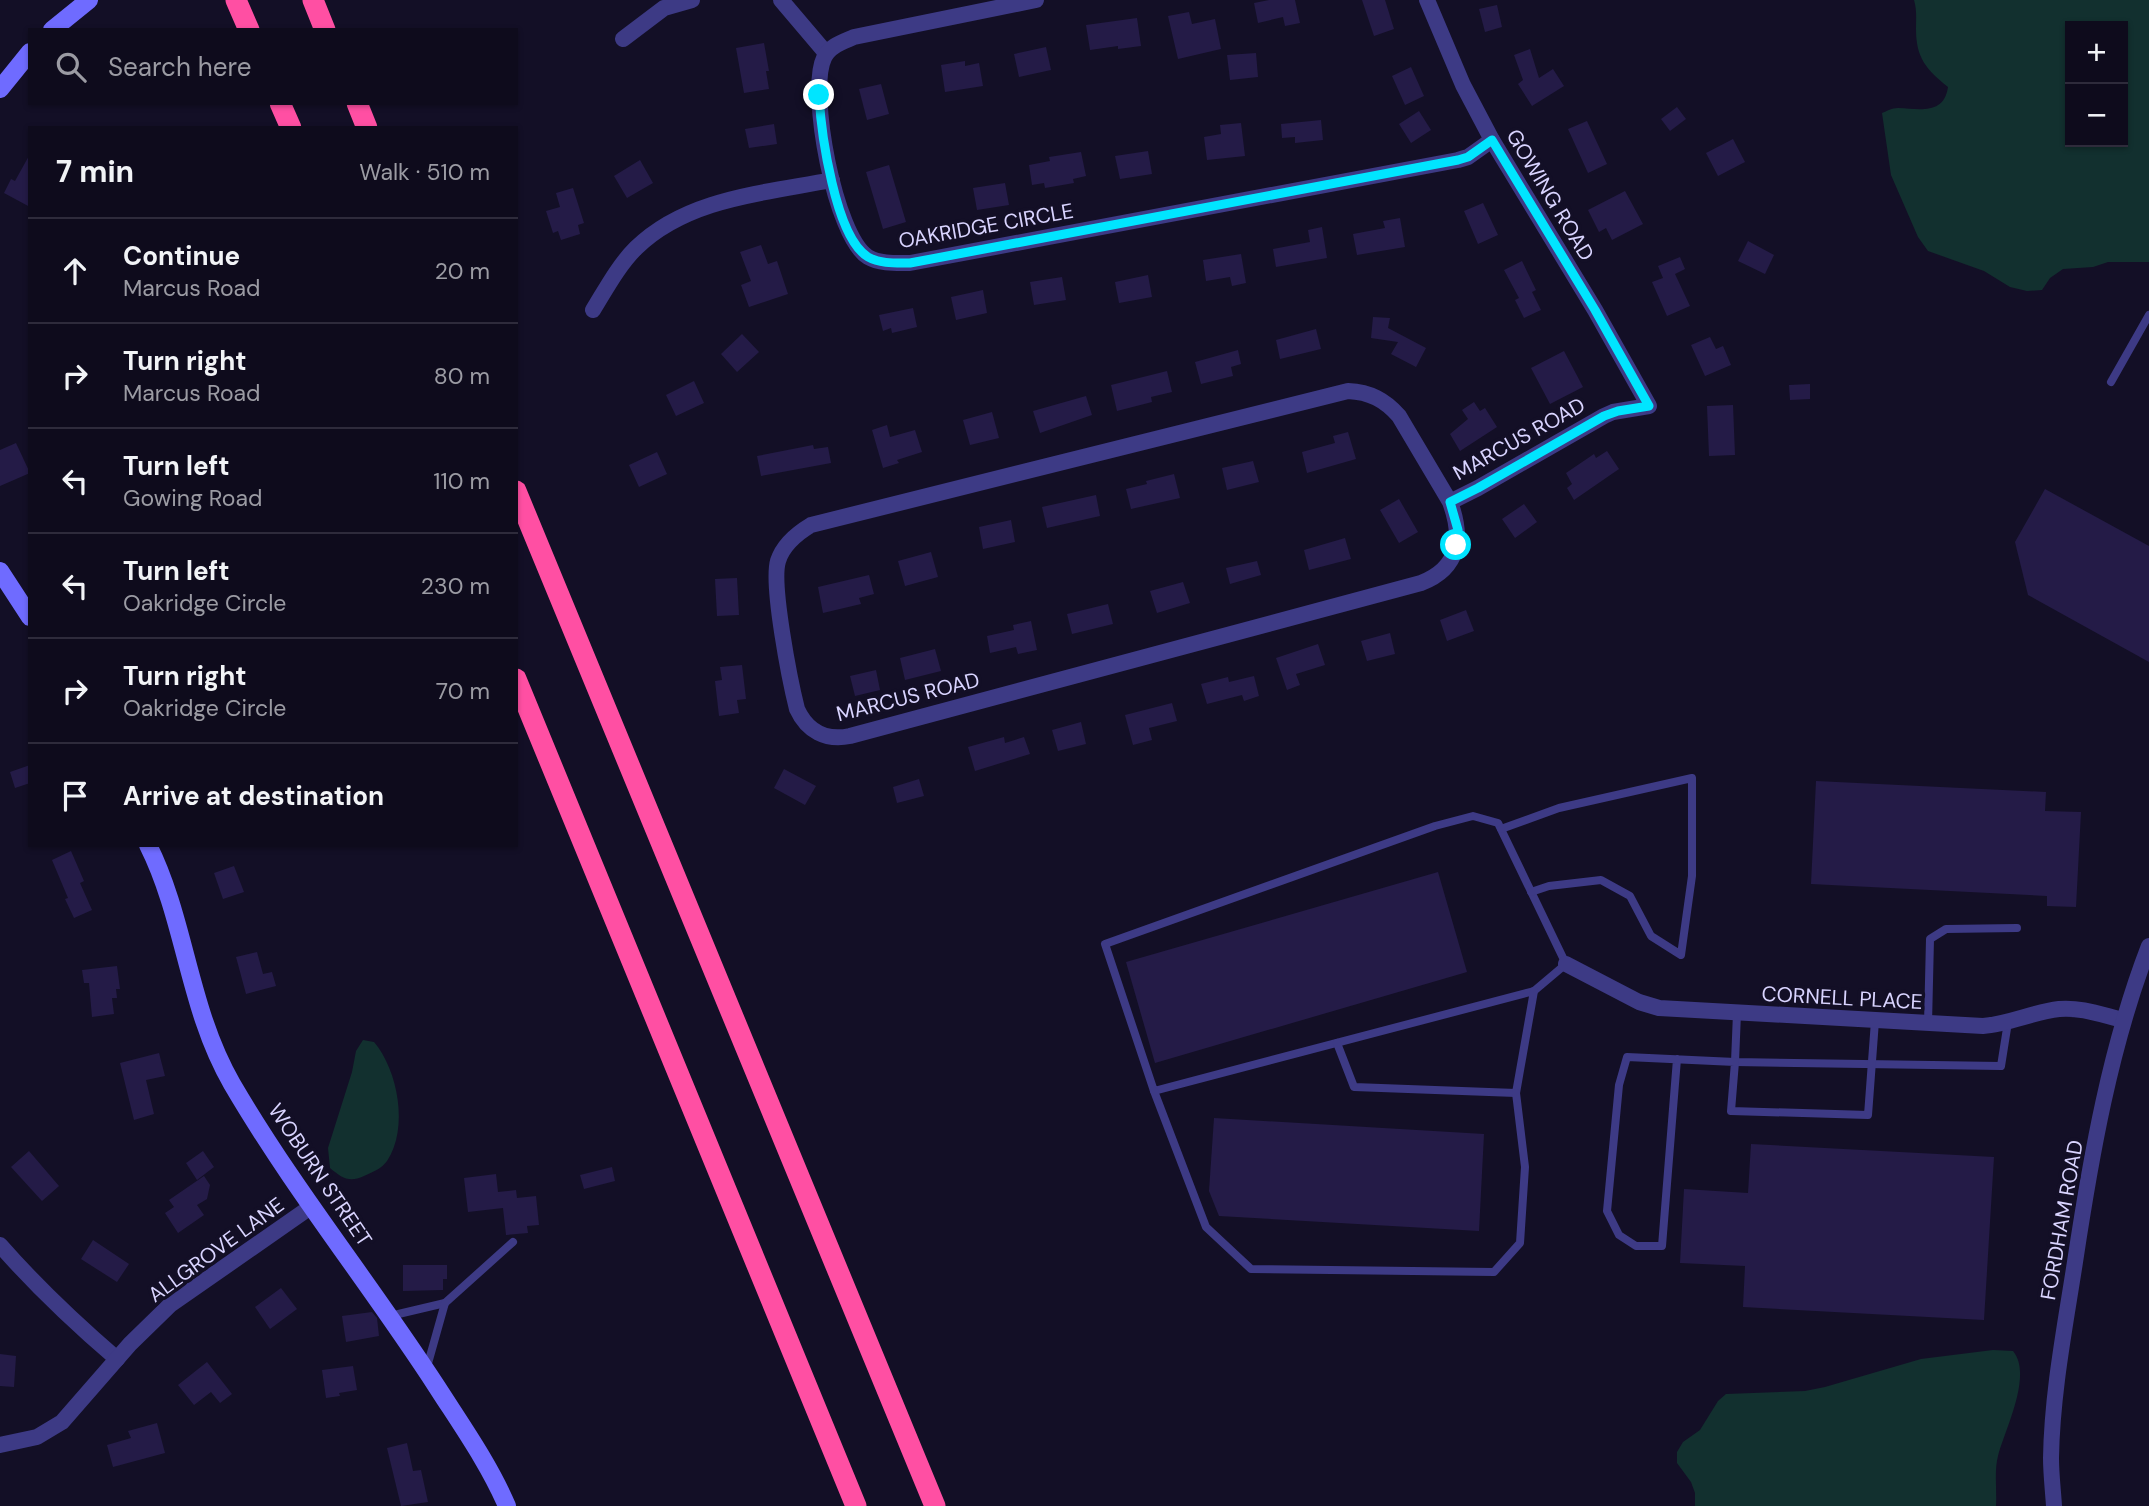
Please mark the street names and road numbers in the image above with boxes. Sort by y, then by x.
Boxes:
street label: GOWING ROAD [1500,124,1600,266]
street label: OAKRIDGE CIRCLE [896,197,1076,255]
street label: MARCUS ROAD [1448,391,1590,487]
street label: MARCUS ROAD [833,666,983,728]
street label: CORNELL PLACE [1761,980,1923,1016]
street label: WOBURN STREET [262,1098,378,1252]
street label: FORDHAM ROAD [2034,1138,2090,1302]
street label: ALLGROVE LANE [142,1191,290,1309]

